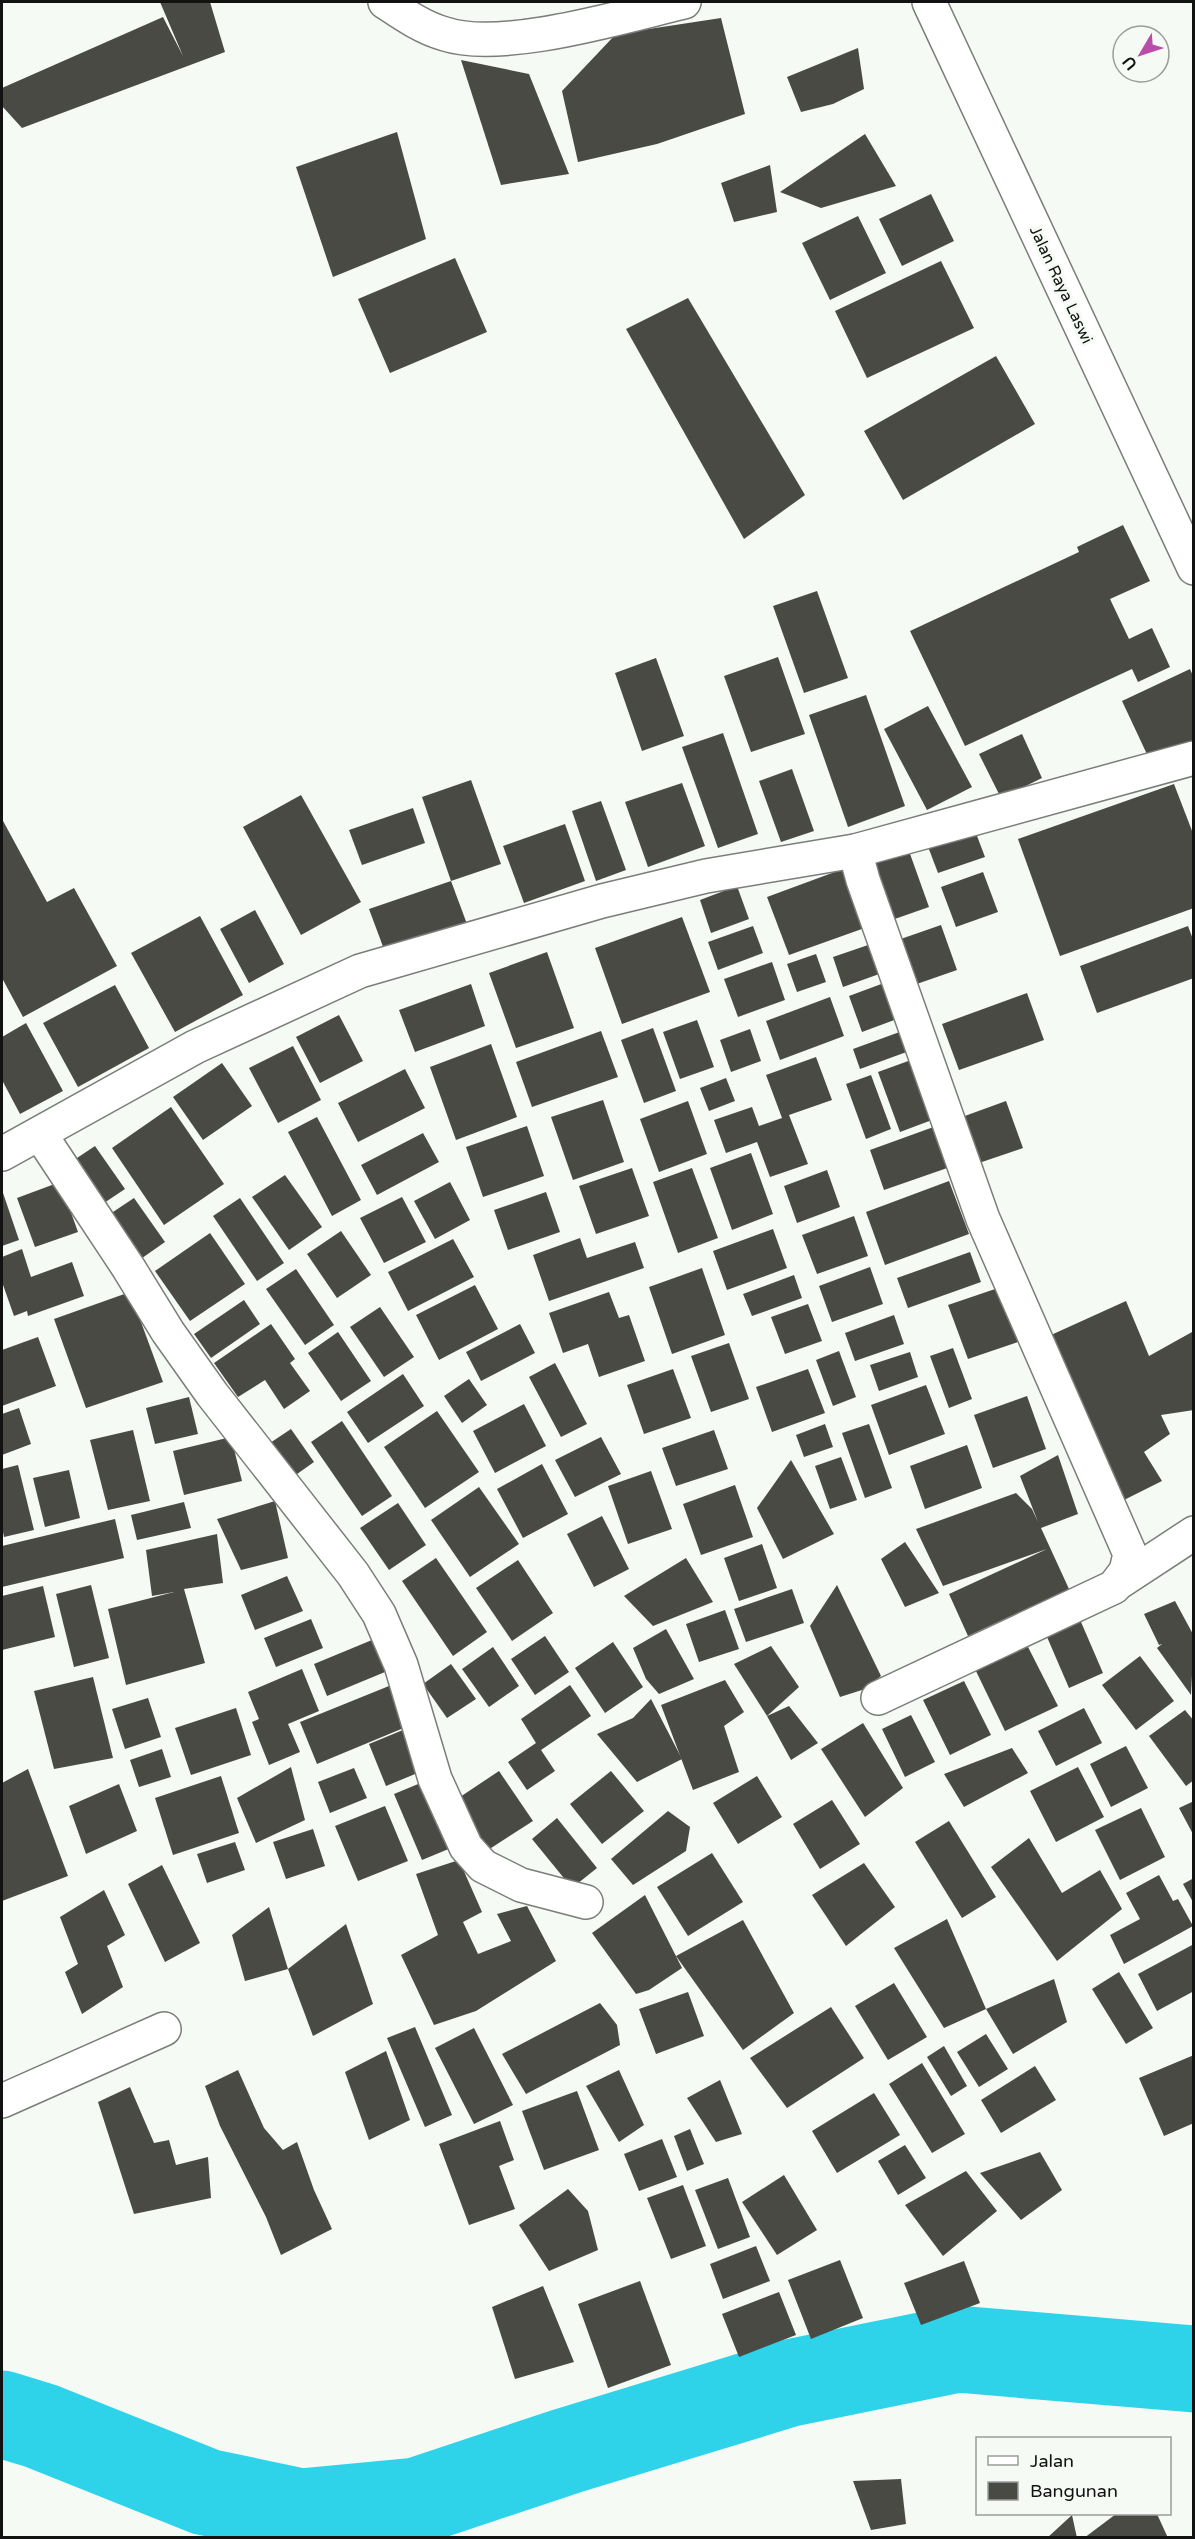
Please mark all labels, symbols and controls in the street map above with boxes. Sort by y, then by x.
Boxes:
north arrow [1111,24,1171,84]
text: U [1119,52,1142,74]
street label: Jalan Raya Laswi [1025,223,1097,347]
legend [976,2437,1171,2515]
text: Jalan [1030,2450,1074,2472]
text: Bangunan [1030,2480,1118,2502]

